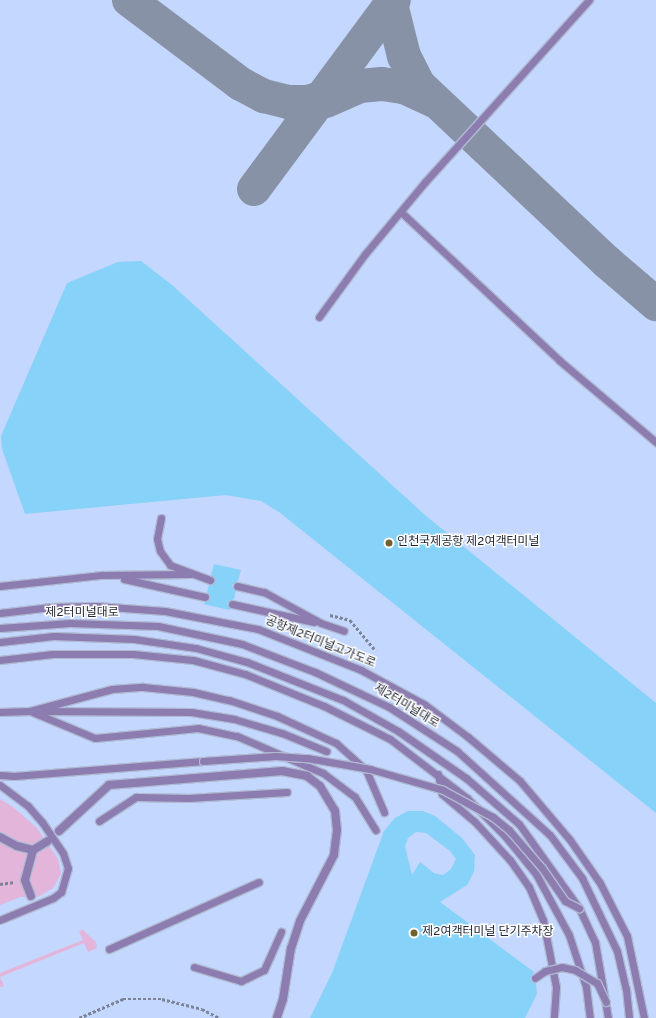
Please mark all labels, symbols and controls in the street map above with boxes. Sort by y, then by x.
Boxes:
place label: 인천국제공항 제2여객터미널 [397,536,540,550]
marker: 인천국제공항 제2여객터미널 [384,538,394,548]
street label: 제2터미널대로 [45,607,119,621]
street label: 공항제2터미널고가도로 [263,614,377,672]
street label: 제2터미널대로 [371,682,441,732]
place label: 제2여객터미널 단기주차장 [422,926,554,940]
marker: 제2여객터미널 단기주차장 [409,928,419,938]

